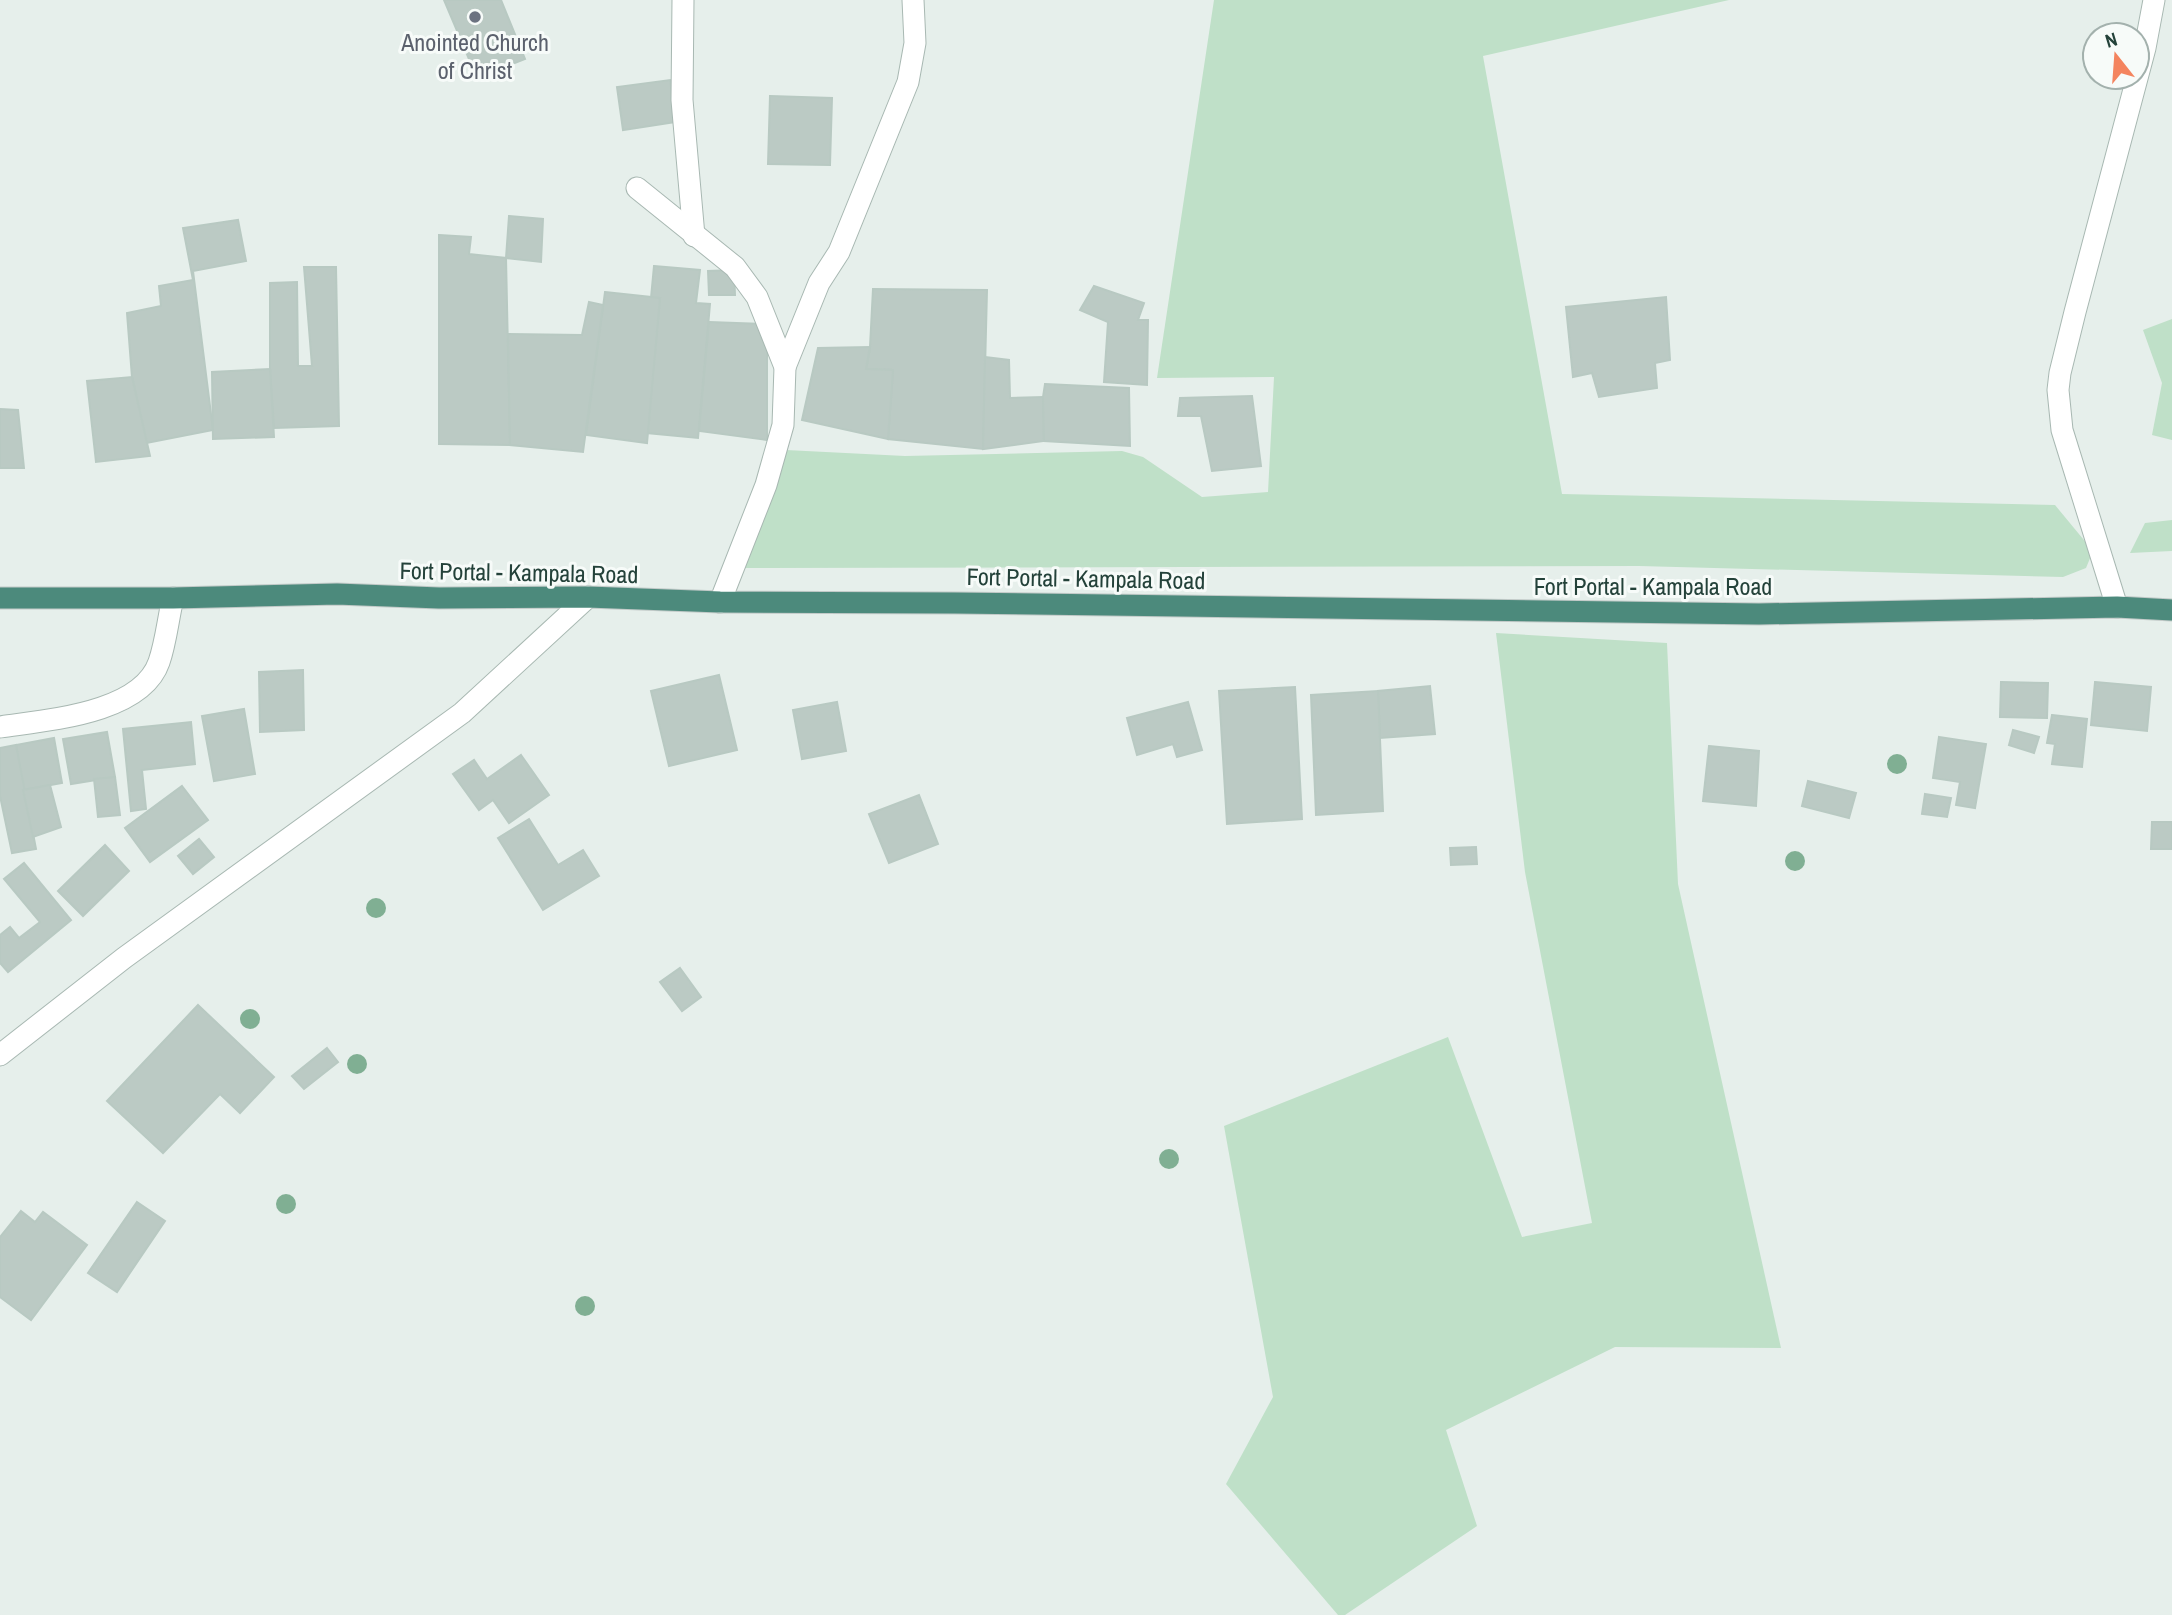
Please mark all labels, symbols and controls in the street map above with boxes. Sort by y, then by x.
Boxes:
marker: Anointed Church of Christ [467,9,483,25]
north arrow [2081,21,2151,91]
place label: Anointed Church of Christ [400,26,549,86]
text: N [2102,26,2120,54]
street label: Fort Portal - Kampala Road [399,554,639,590]
street label: Fort Portal - Kampala Road [966,560,1206,596]
street label: Fort Portal - Kampala Road [1534,570,1772,602]

